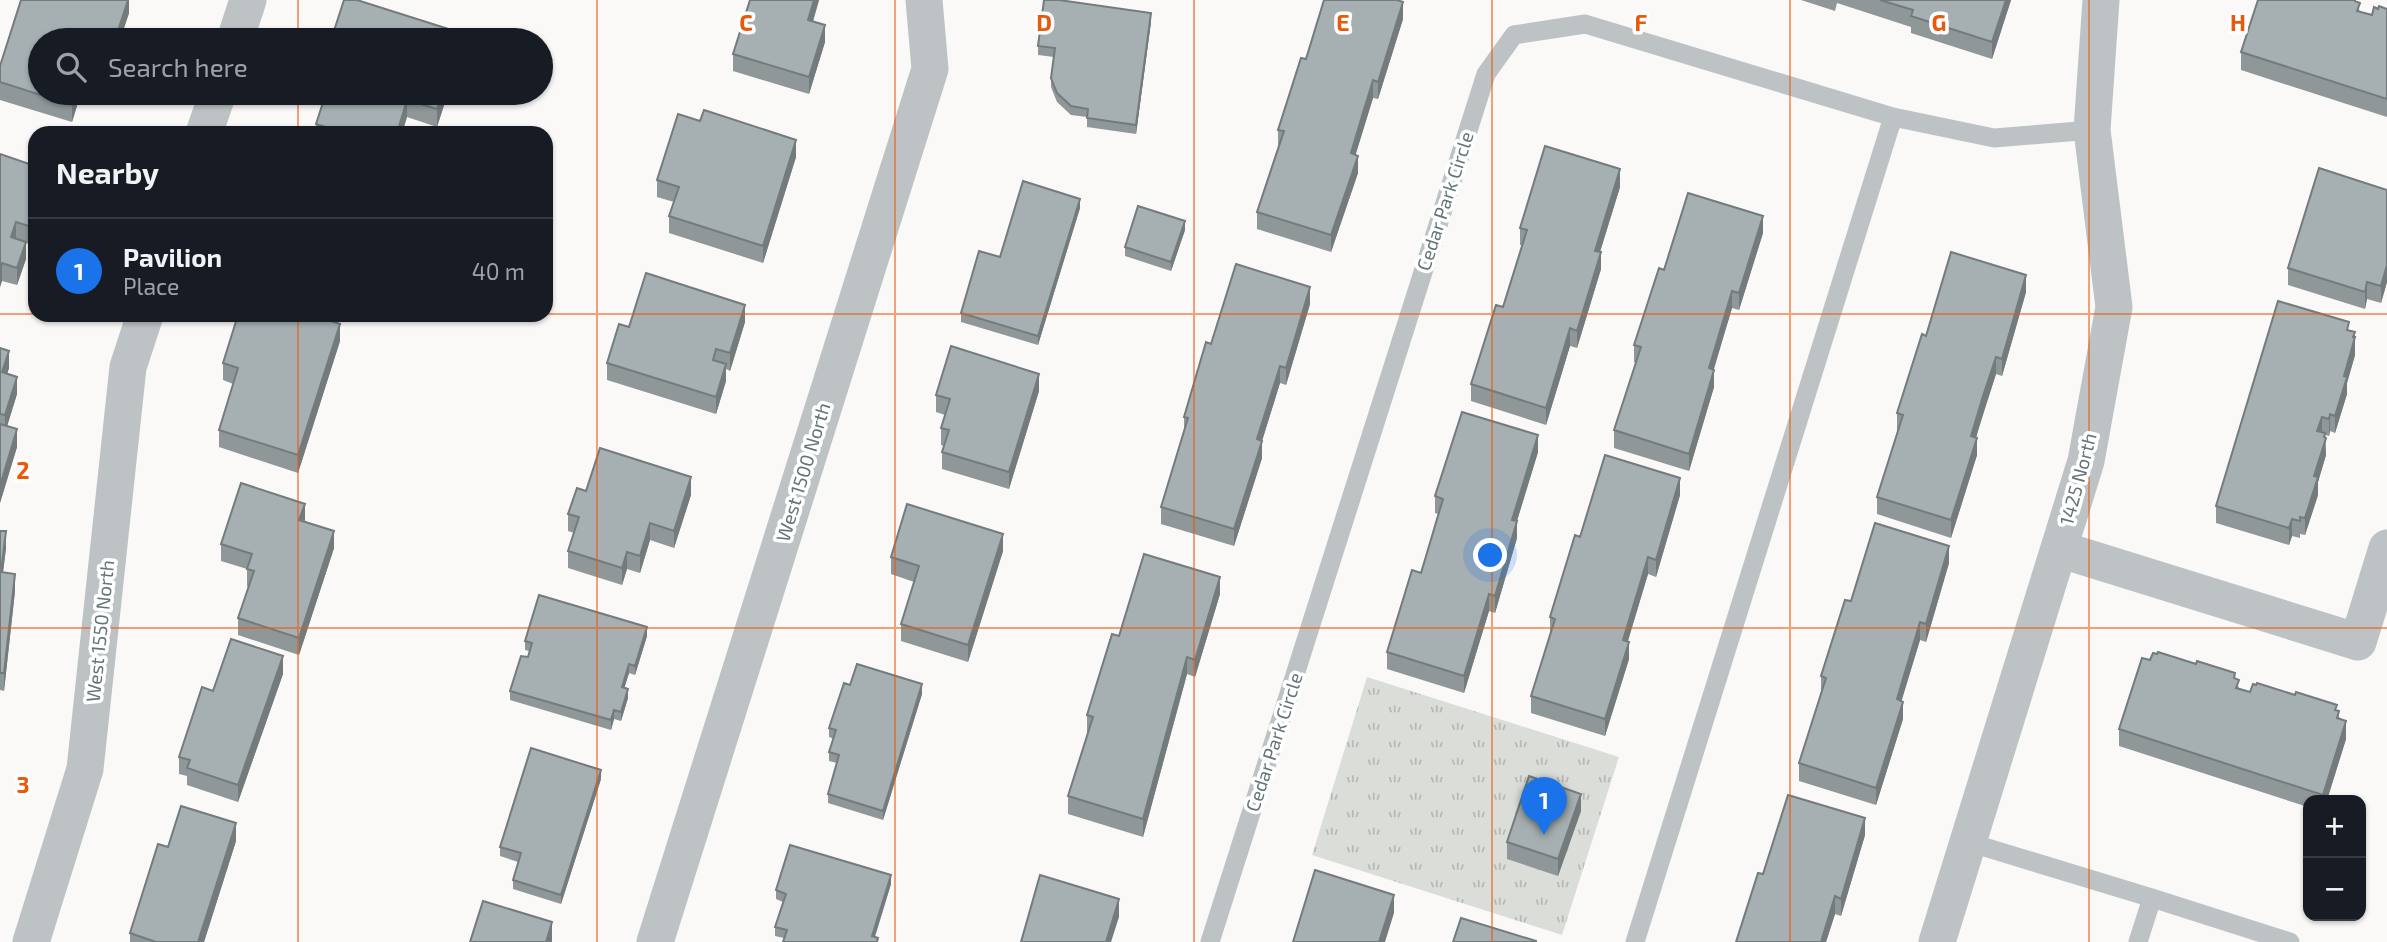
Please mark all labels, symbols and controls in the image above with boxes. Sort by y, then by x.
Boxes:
text: C [739,8,753,36]
text: D [1036,8,1052,36]
text: E [1336,8,1350,36]
text: F [1635,8,1648,36]
text: G [1932,8,1946,36]
text: H [2230,8,2246,36]
search box [28,28,553,105]
icon: search [52,48,90,86]
text: Search here [108,51,248,82]
street label: Cedar Park Circle [1411,128,1478,273]
text: Nearby [56,154,159,190]
text: Pavilion [123,241,222,272]
text: 1 [74,257,84,285]
text: 40 m [472,257,525,285]
text: Place [123,272,179,300]
street label: West 1500 North [770,400,835,544]
street label: 1425 North [2054,430,2101,527]
text: 2 [16,456,30,484]
your location [1473,538,1507,572]
street label: West 1550 North [81,559,118,703]
street label: Cedar Park Circle [1240,669,1307,814]
text: 3 [16,770,30,798]
pin: 1 [1521,777,1567,835]
map controls [2303,795,2366,921]
button: + [2303,795,2366,858]
button: − [2303,858,2366,921]

